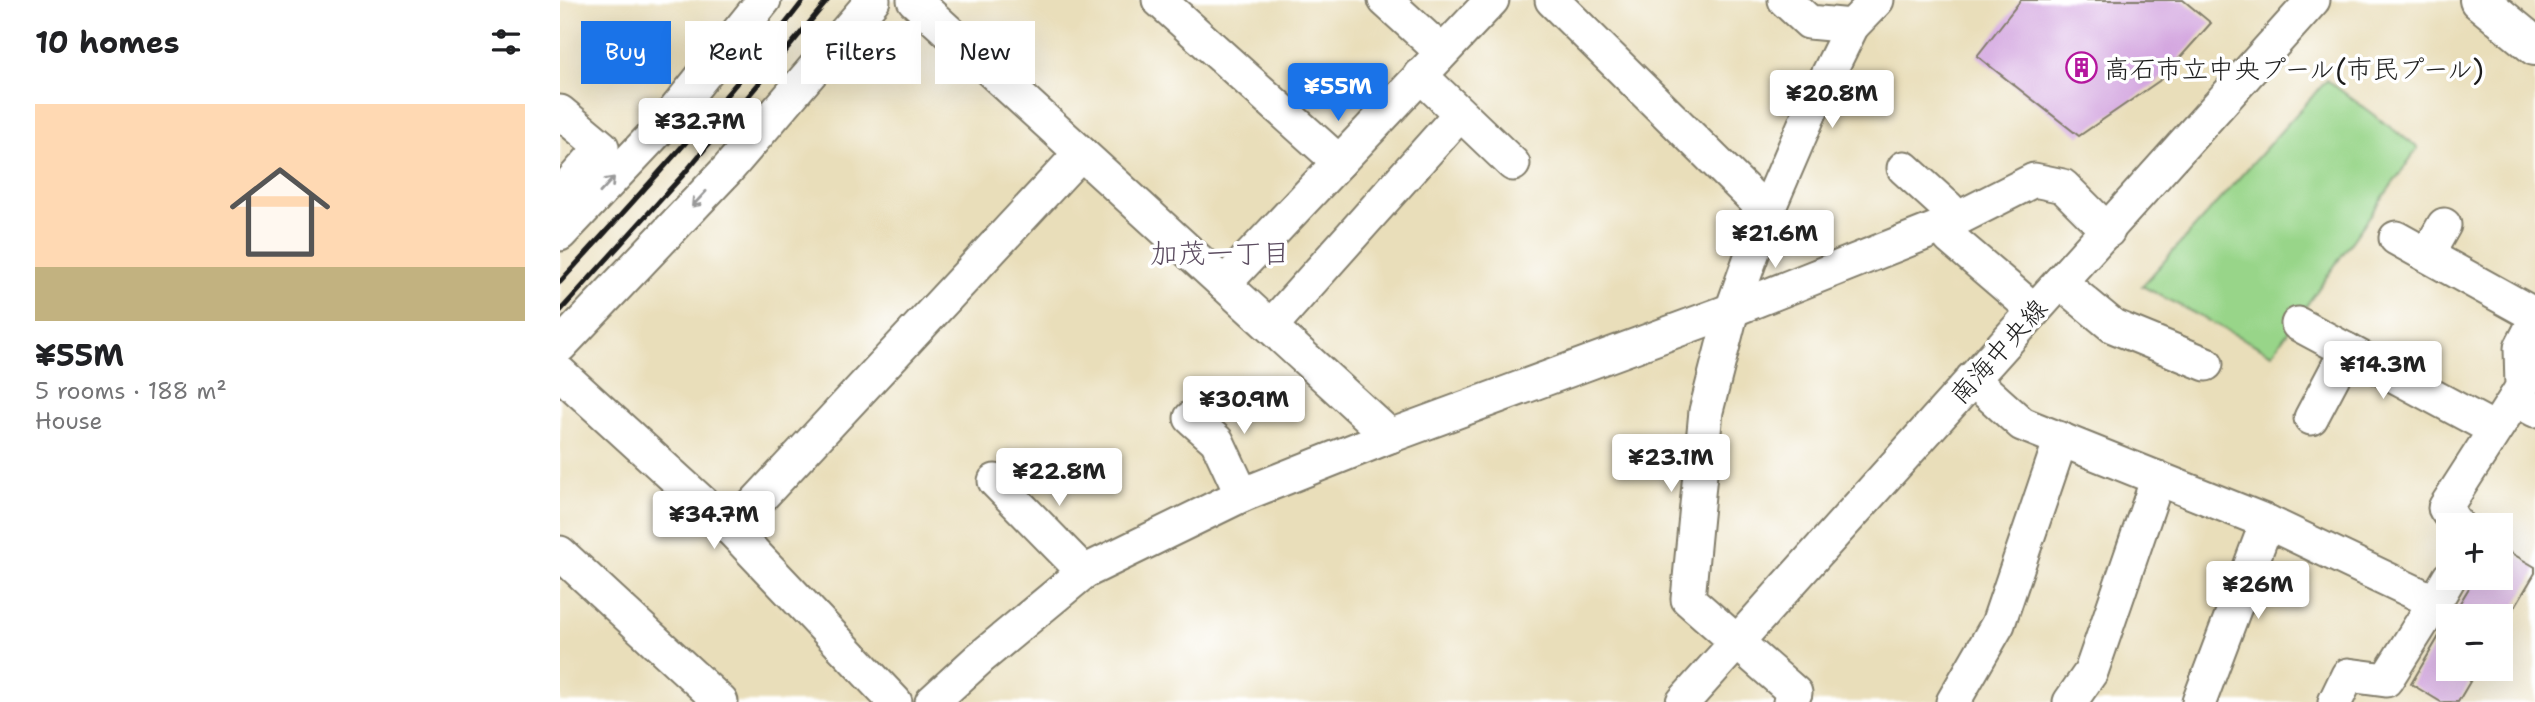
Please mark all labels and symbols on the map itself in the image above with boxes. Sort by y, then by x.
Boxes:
building icon: 高石市立中央プール(市民プール) [2064,51,2098,85]
place label: 高石市立中央プール(市民プール) [2104,51,2484,86]
pin: ¥55M [1297,64,1379,123]
pin: ¥20.8M [1775,71,1889,130]
pin: ¥32.7M [643,99,757,158]
one-way arrow [598,177,615,194]
one-way arrow [691,190,708,207]
pin: ¥21.6M [1718,210,1832,270]
district label: 加茂一丁目 [1150,234,1290,272]
street label: 南海中央線 [1941,291,2055,411]
pin: ¥14.3M [2326,342,2440,401]
pin: ¥30.9M [1187,376,1301,436]
pin: ¥23.1M [1614,434,1728,494]
pin: ¥22.8M [1002,448,1116,508]
pin: ¥34.7M [657,491,771,551]
pin: ¥26M [2217,562,2299,621]

